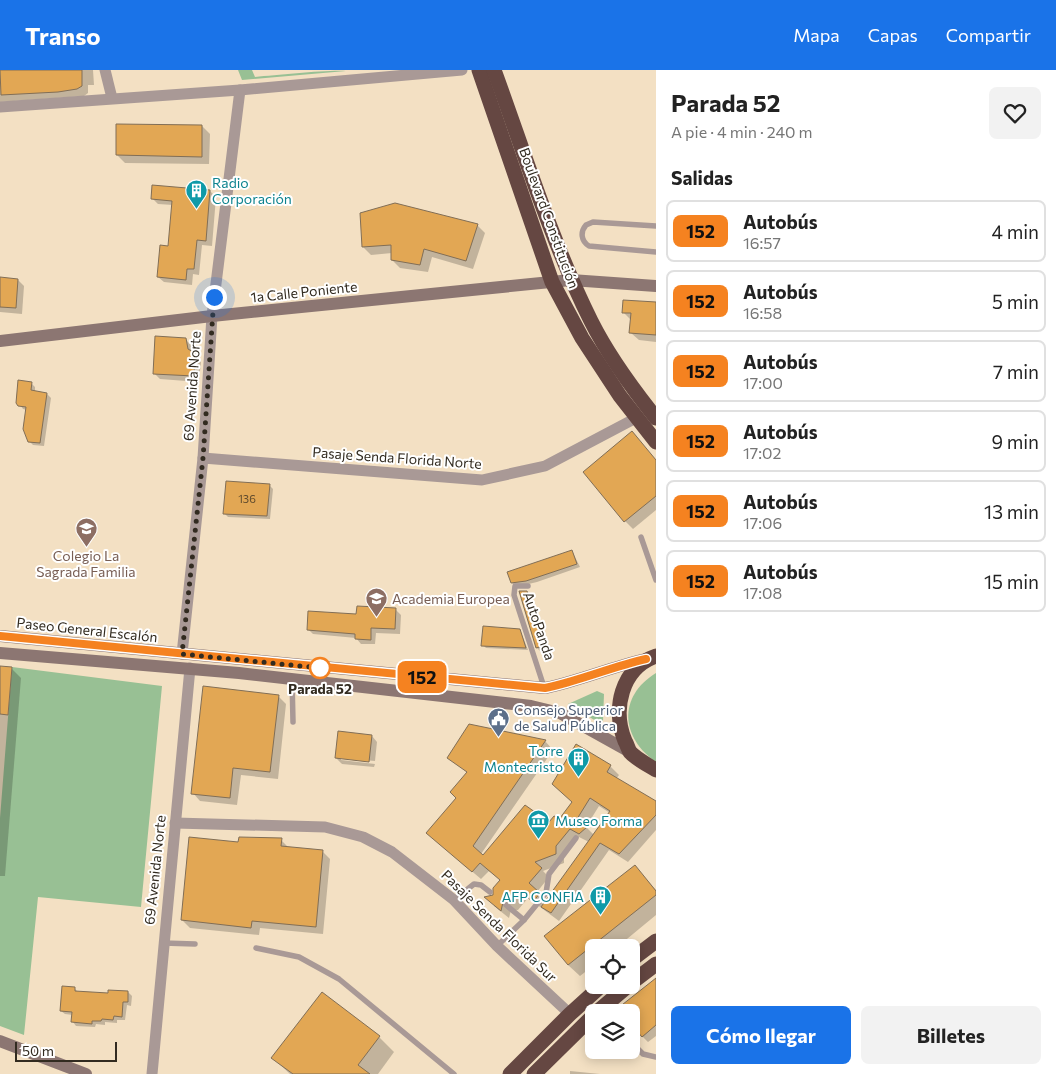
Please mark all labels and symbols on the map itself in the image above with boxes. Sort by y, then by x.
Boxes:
street label: Boulevard Constitución [516,145,583,291]
place label: Radio Corporación [212,174,292,207]
building icon: Radio Corporación [184,179,208,210]
street label: 1a Calle Poniente [250,277,358,306]
your location [202,285,227,310]
street label: 69 Avenida Norte [179,330,204,442]
street label: Pasaje Senda Florida Norte [312,443,482,472]
house number: 136 [238,492,256,505]
school or university icon: Colegio La Sagrada Familia [74,516,98,547]
place label: Colegio La Sagrada Familia [36,547,136,580]
school or university icon: Academia Europea [364,587,388,618]
place label: Academia Europea [392,590,510,607]
street label: AutoPanda [520,590,559,662]
street label: Paseo General Escalón [16,614,158,645]
marker: Parada 52 [309,657,331,679]
line badge: 152 [393,661,451,693]
place label: Parada 52 [288,680,352,697]
place label: Consejo Superior de Salud Pública [514,701,624,734]
public building icon: Consejo Superior de Salud Pública [486,706,510,737]
place label: Torre Montecristo [484,742,563,775]
building icon: Torre Montecristo [567,747,591,778]
museum icon: Museo Forma [527,809,551,840]
place label: Museo Forma [555,812,642,829]
street label: 69 Avenida Norte [140,814,169,926]
street label: Pasaje Senda Florida Sur [438,866,561,986]
building icon: AFP CONFIA [588,885,612,916]
place label: AFP CONFIA [502,888,584,905]
scale bar [15,1039,118,1062]

